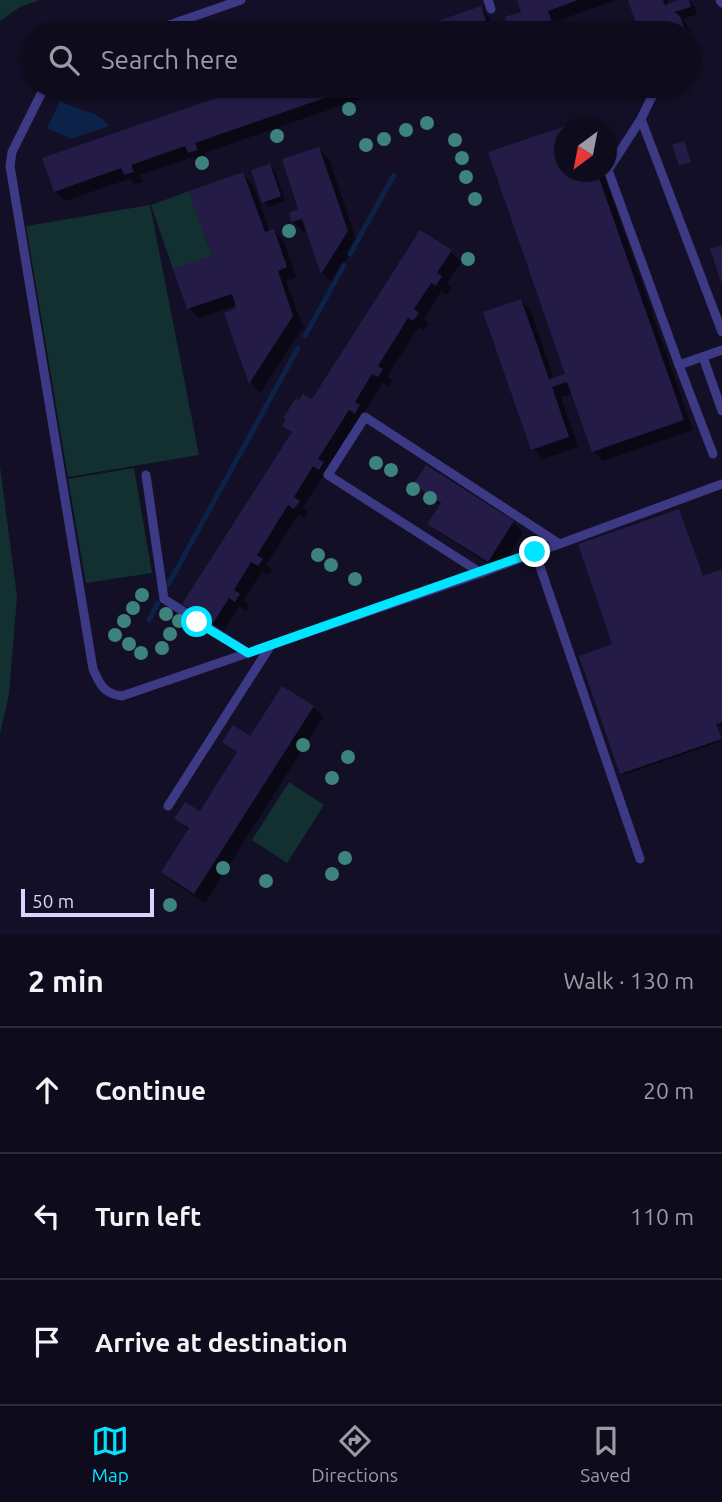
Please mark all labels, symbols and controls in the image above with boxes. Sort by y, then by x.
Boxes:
search box [21,21,701,98]
icon: search [45,41,83,79]
text: Search here [101,45,238,74]
north arrow [554,119,617,182]
route end [519,536,550,567]
route start [181,606,212,637]
scale bar [21,886,154,918]
text: 50 m [32,890,74,912]
text: 2 min [28,964,104,998]
text: Walk · 130 m [563,968,694,993]
icon: ahead [28,1071,66,1109]
text: Continue [95,1076,206,1105]
text: 20 m [643,1078,694,1103]
icon: left [28,1197,66,1235]
text: Turn left [95,1202,201,1231]
text: 110 m [630,1204,694,1229]
icon: arrive [28,1323,66,1361]
text: Arrive at destination [95,1328,348,1357]
tab: Map [91,1422,129,1486]
tab: Directions [311,1422,398,1486]
tab: Saved [580,1422,631,1486]

